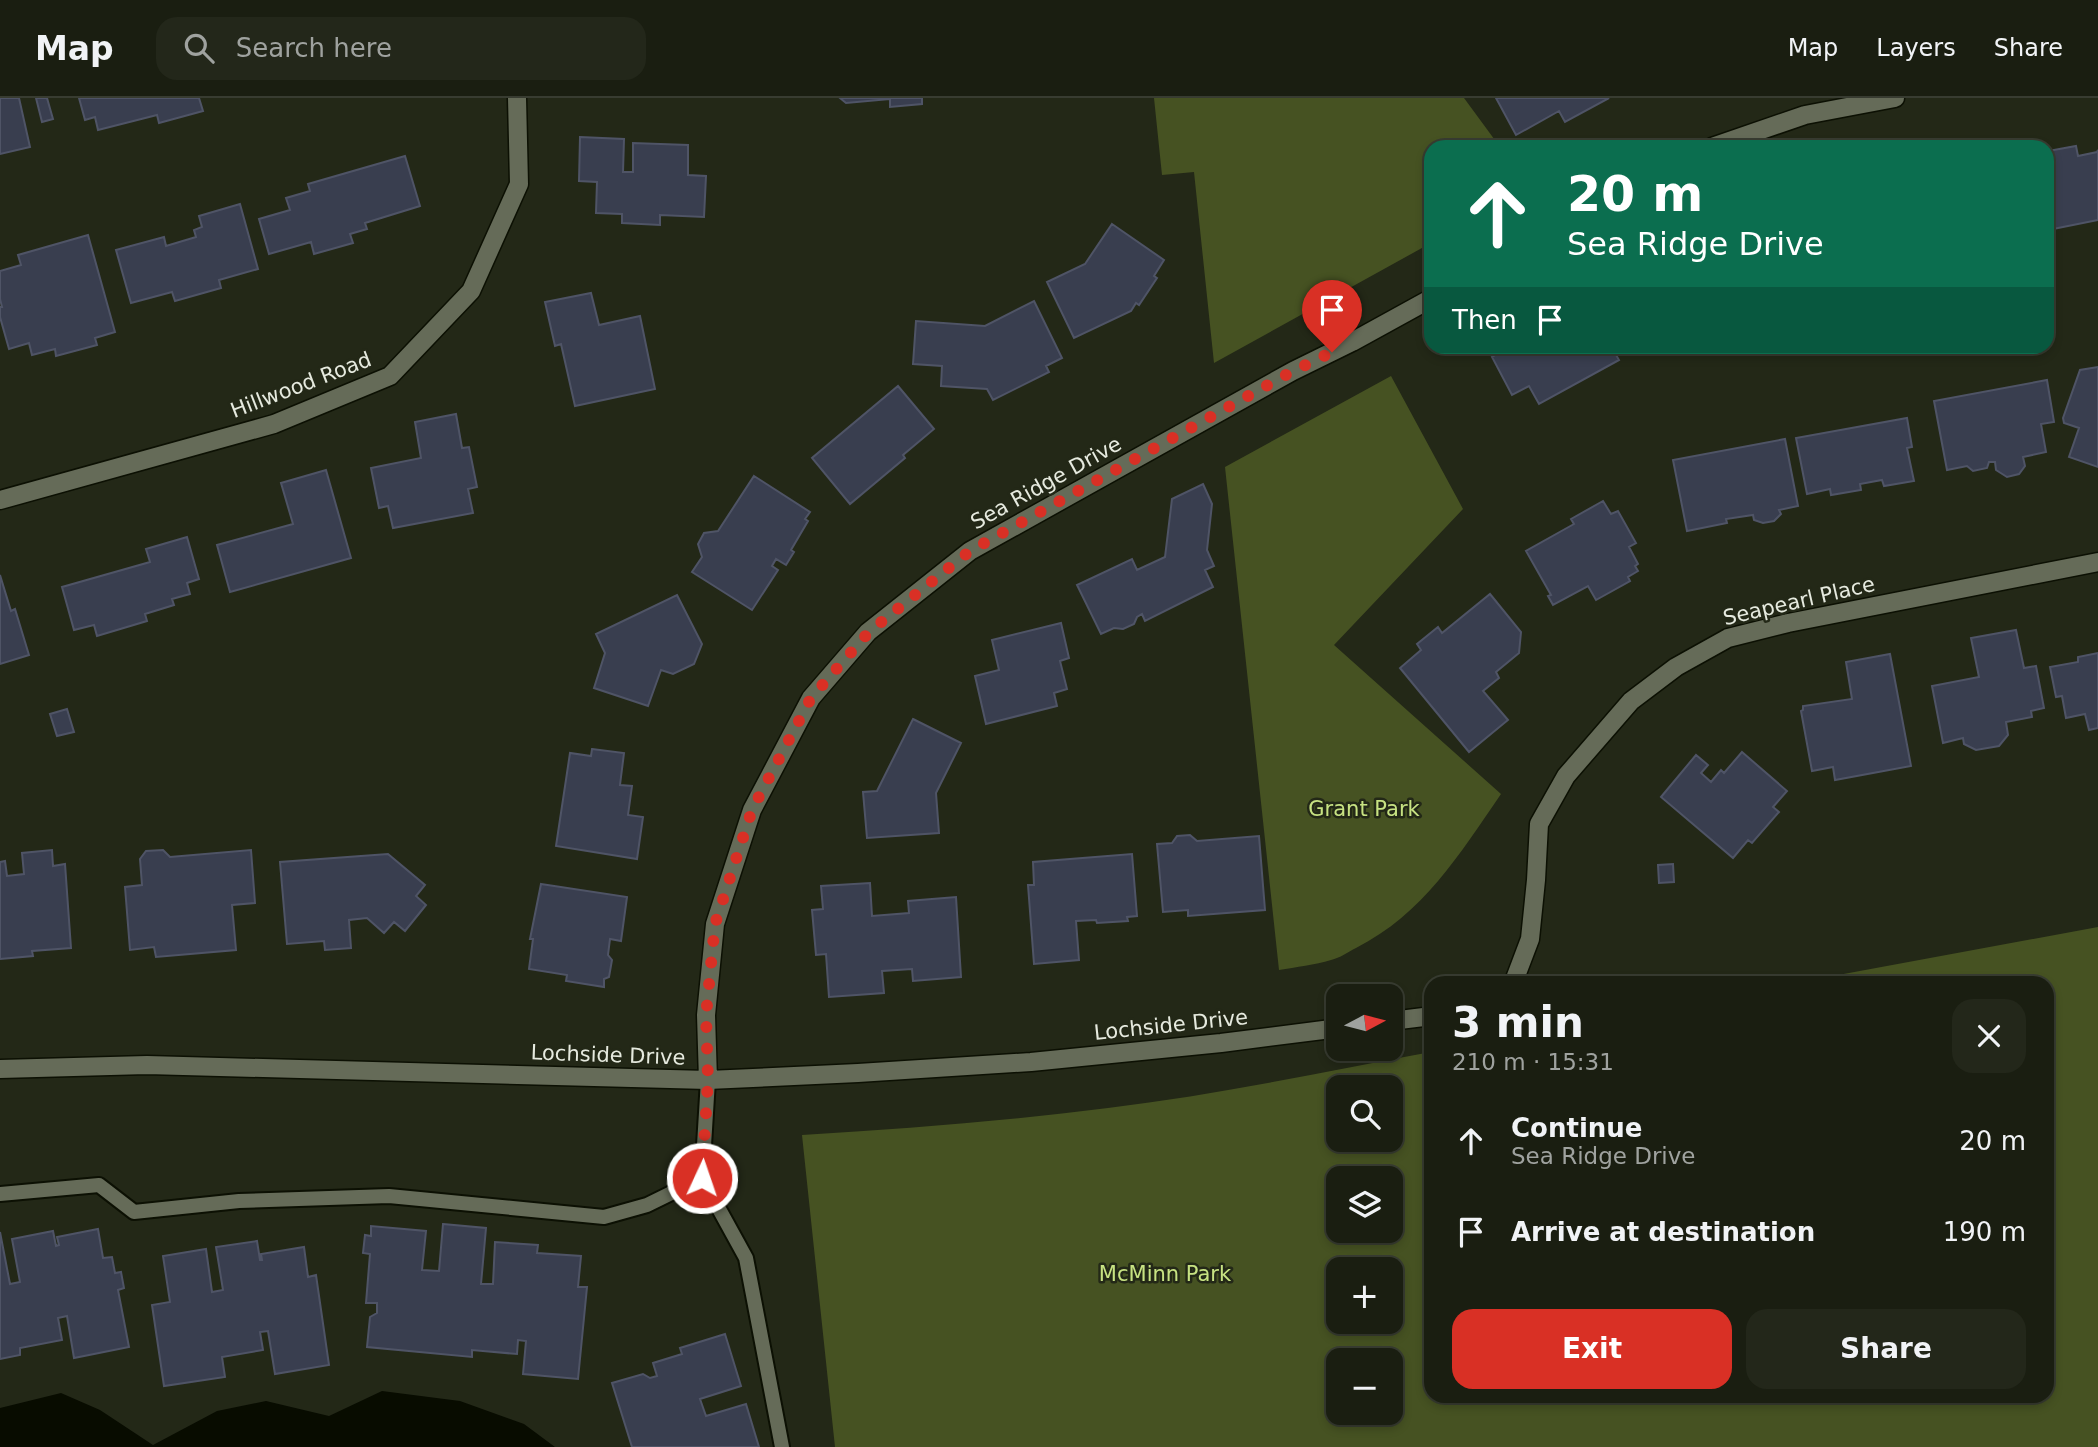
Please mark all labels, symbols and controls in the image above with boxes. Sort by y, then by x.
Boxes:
search box [156,17,646,80]
text: Map [35,29,114,68]
icon: search [180,29,218,67]
text: Search here [236,33,392,63]
text: Map [1788,34,1838,62]
text: Layers [1876,34,1956,62]
text: Share [1994,34,2063,62]
text: 20 m [1567,166,1703,223]
icon: ahead [1452,168,1543,259]
text: Sea Ridge Drive [1567,225,1824,263]
pin [1302,280,1362,352]
icon: arrive [1313,291,1351,329]
icon: arrive [1531,301,1569,339]
text: Then [1452,305,1517,335]
street label: Hillwood Road [227,347,375,423]
street label: Sea Ridge Drive [967,432,1125,534]
street label: Seapearl Place [1721,572,1877,630]
park label: Grant Park [1308,797,1421,821]
north arrow [1326,984,1404,1060]
map controls [1326,984,1403,1425]
text: 3 min [1452,998,1584,1047]
button: close [1952,999,2026,1073]
street label: Lochside Drive [1093,1005,1249,1045]
street label: Lochside Drive [530,1040,686,1070]
text: 210 m · 15:31 [1452,1049,1614,1075]
button: search [1326,1075,1403,1152]
text: Continue [1511,1113,1642,1143]
icon: ahead [1452,1122,1490,1160]
text: 20 m [1959,1126,2026,1156]
position arrow [665,1141,739,1215]
text: Sea Ridge Drive [1511,1143,1696,1169]
button: layers [1326,1166,1403,1243]
icon: arrive [1452,1213,1490,1251]
text: Arrive at destination [1511,1217,1815,1247]
text: 190 m [1943,1217,2026,1247]
button: + [1326,1257,1403,1334]
park label: McMinn Park [1099,1262,1232,1286]
button: Exit [1452,1309,1732,1389]
button: Share [1746,1309,2026,1389]
button: − [1326,1348,1403,1425]

